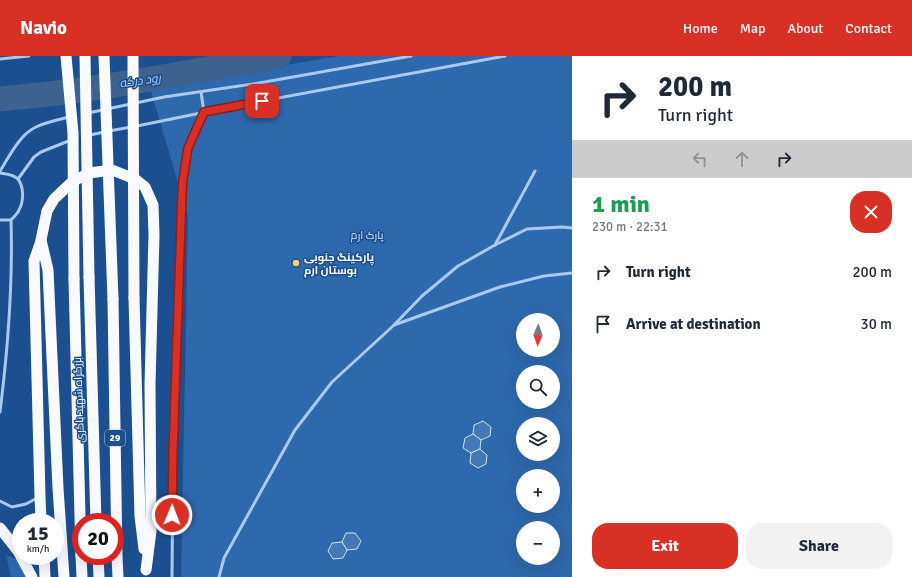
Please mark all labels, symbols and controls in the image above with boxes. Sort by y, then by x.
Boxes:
text: Navio [20,16,67,40]
text: Home [683,20,718,37]
text: Map [740,20,765,37]
text: About [787,20,823,37]
text: Contact [845,20,892,37]
text: 200 m [658,70,732,104]
water label: رود درکه [118,71,162,91]
icon: right [592,72,644,124]
pin [245,84,279,118]
icon: arrive [251,90,273,112]
text: Turn right [658,104,733,126]
icon: left [689,148,711,170]
icon: ahead [731,148,753,170]
icon: right [773,148,795,170]
text: 1 min [592,189,650,219]
button: close [850,191,892,233]
text: 230 m · 22:31 [592,219,668,235]
park label: پارک ارم [351,229,383,243]
place label: پارکینگ جنوبی بوستان ارم [304,251,374,278]
marker: پارکینگ جنوبی بوستان ارم [291,258,301,268]
icon: right [592,261,614,283]
text: Turn right [626,263,691,281]
text: 200 m [852,263,892,281]
north arrow [516,313,560,357]
map controls [516,313,560,565]
icon: arrive [592,313,614,335]
text: Arrive at destination [626,315,761,333]
text: 30 m [861,315,892,333]
street label: بزرگراه شهید باکری [71,357,87,443]
button: search [516,365,560,409]
button: layers [516,417,560,461]
road number: 29 [105,430,125,446]
button: + [516,469,560,513]
position arrow [151,494,193,536]
speed limit sign: 20 [72,513,124,565]
text: 15 [27,521,49,546]
button: − [516,521,560,565]
button: Exit [592,523,738,569]
button: Share [746,523,892,569]
text: km/h [27,543,49,555]

